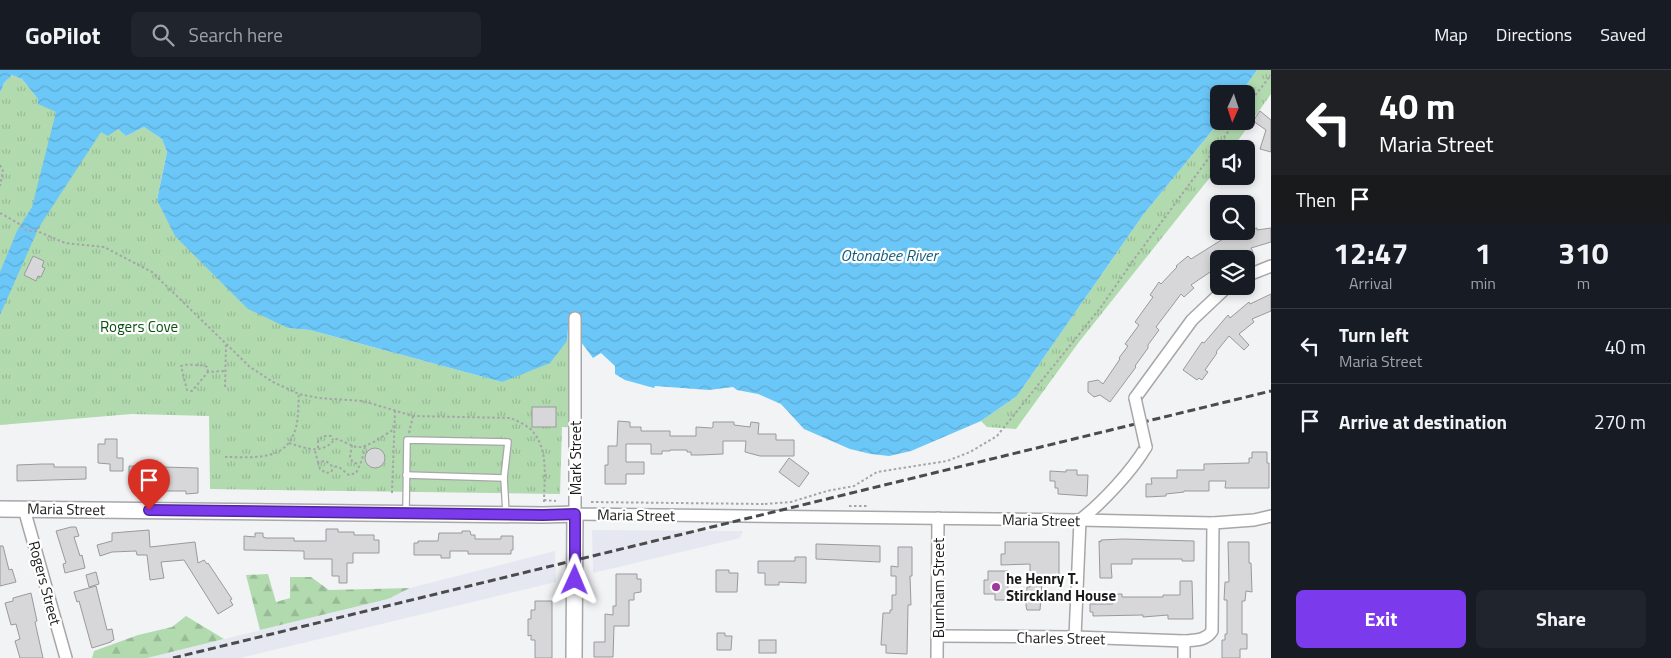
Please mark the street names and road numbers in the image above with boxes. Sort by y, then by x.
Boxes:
street label: Mark Street [564,420,587,495]
street label: Maria Street [27,497,106,521]
street label: Maria Street [597,503,676,527]
street label: Maria Street [1002,508,1081,532]
street label: Burnham Street [927,537,950,638]
street label: Rogers Street [23,538,67,628]
street label: Charles Street [1016,626,1106,650]

